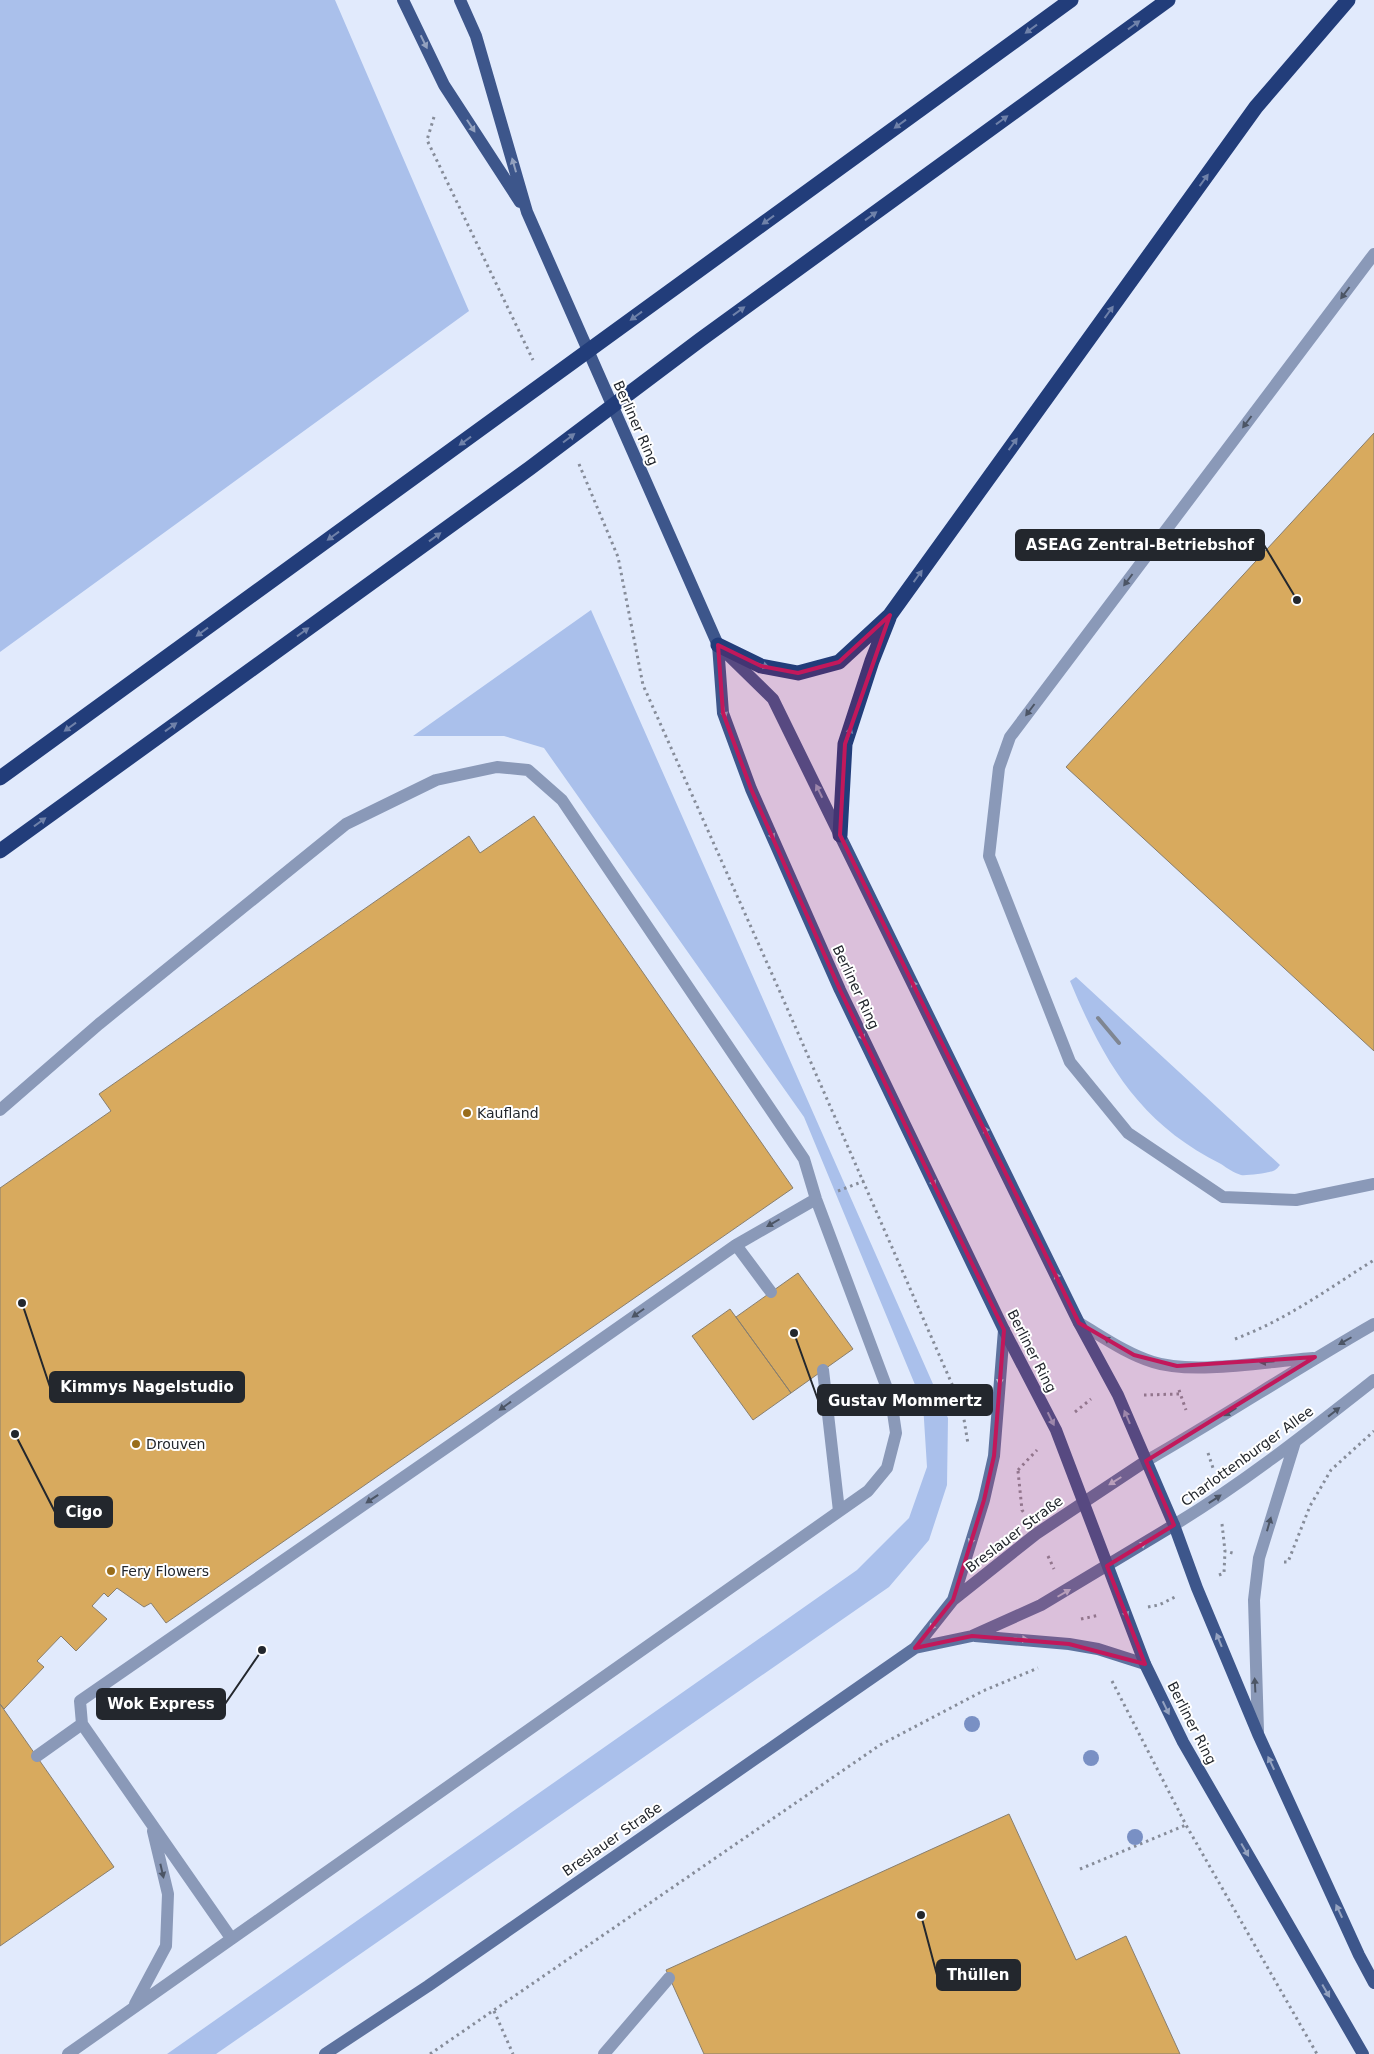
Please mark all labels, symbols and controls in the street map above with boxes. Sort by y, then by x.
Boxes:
one-way arrow [1127,20,1140,30]
one-way arrow [1024,24,1038,34]
one-way arrow [419,35,428,50]
one-way arrow [995,115,1008,126]
one-way arrow [466,119,475,132]
one-way arrow [893,119,907,129]
one-way arrow [509,158,517,173]
one-way arrow [1199,174,1209,187]
one-way arrow [864,211,877,221]
one-way arrow [761,215,775,225]
one-way arrow [1339,286,1350,299]
one-way arrow [732,306,745,317]
one-way arrow [1103,306,1114,319]
one-way arrow [629,311,643,321]
street label: Berliner Ring [610,378,662,468]
one-way arrow [1242,415,1252,429]
one-way arrow [562,433,575,444]
one-way arrow [458,436,472,446]
one-way arrow [1008,438,1019,451]
callout: ASEAG Zentral-Betriebshof [1016,530,1264,560]
one-way arrow [326,531,340,541]
one-way arrow [428,531,441,542]
text: ASEAG Zentral-Betriebshof [1026,536,1255,554]
one-way arrow [913,569,923,583]
one-way arrow [1123,573,1133,587]
one-way arrow [196,626,209,637]
one-way arrow [296,627,310,637]
one-way arrow [755,662,770,670]
one-way arrow [720,703,728,718]
one-way arrow [1025,703,1035,717]
one-way arrow [63,722,77,732]
one-way arrow [164,722,178,732]
one-way arrow [845,726,853,741]
one-way arrow [815,784,823,798]
one-way arrow [33,817,46,827]
one-way arrow [767,826,775,840]
street label: Berliner Ring [830,942,882,1032]
one-way arrow [911,980,919,995]
one-way arrow [857,1027,865,1041]
place label: Kaufland [477,1105,539,1121]
marker: Kaufland [461,1107,473,1119]
one-way arrow [982,1126,991,1141]
one-way arrow [928,1173,936,1187]
one-way arrow [767,1219,780,1228]
one-way arrow [1054,1272,1062,1286]
street label: Berliner Ring [1004,1307,1060,1395]
one-way arrow [632,1308,645,1318]
one-way arrow [1103,1337,1116,1346]
one-way arrow [1337,1337,1352,1345]
one-way arrow [1258,1358,1274,1366]
one-way arrow [995,1370,1003,1386]
callout: Kimmys Nagelstudio [50,1372,244,1402]
text: Kimmys Nagelstudio [60,1378,234,1396]
callout: Gustav Mommertz [818,1385,992,1415]
text: Gustav Mommertz [828,1392,982,1410]
one-way arrow [499,1401,512,1412]
street label: Charlottenburger Allee [1178,1403,1316,1509]
one-way arrow [1327,1406,1340,1417]
one-way arrow [1223,1407,1236,1416]
one-way arrow [1122,1410,1130,1424]
one-way arrow [1047,1412,1055,1426]
place label: Drouven [146,1436,205,1452]
marker: Drouven [130,1438,142,1450]
one-way arrow [1108,1477,1122,1486]
street label: Breslauer Straße [962,1492,1066,1576]
one-way arrow [365,1494,379,1504]
one-way arrow [1209,1495,1222,1504]
callout: Cigo [55,1497,112,1527]
text: Cigo [65,1503,103,1521]
one-way arrow [1266,1517,1274,1532]
one-way arrow [967,1530,975,1545]
one-way arrow [1134,1541,1147,1550]
place label: Fery Flowers [121,1563,209,1579]
marker: Fery Flowers [105,1565,117,1577]
one-way arrow [1058,1588,1071,1597]
one-way arrow [1122,1604,1130,1618]
one-way arrow [928,1617,939,1630]
one-way arrow [1215,1632,1223,1647]
one-way arrow [1013,1635,1029,1643]
one-way arrow [1251,1677,1259,1693]
street label: Berliner Ring [1164,1679,1220,1767]
callout: Wok Express [97,1689,225,1719]
text: Wok Express [107,1695,215,1713]
one-way arrow [1163,1701,1171,1715]
one-way arrow [1267,1756,1275,1770]
street label: Breslauer Straße [559,1799,665,1879]
one-way arrow [1241,1842,1249,1857]
one-way arrow [158,1863,166,1878]
one-way arrow [1334,1904,1342,1918]
callout: Thüllen [937,1960,1020,1990]
text: Thüllen [947,1966,1009,1984]
one-way arrow [1322,1984,1331,1997]

